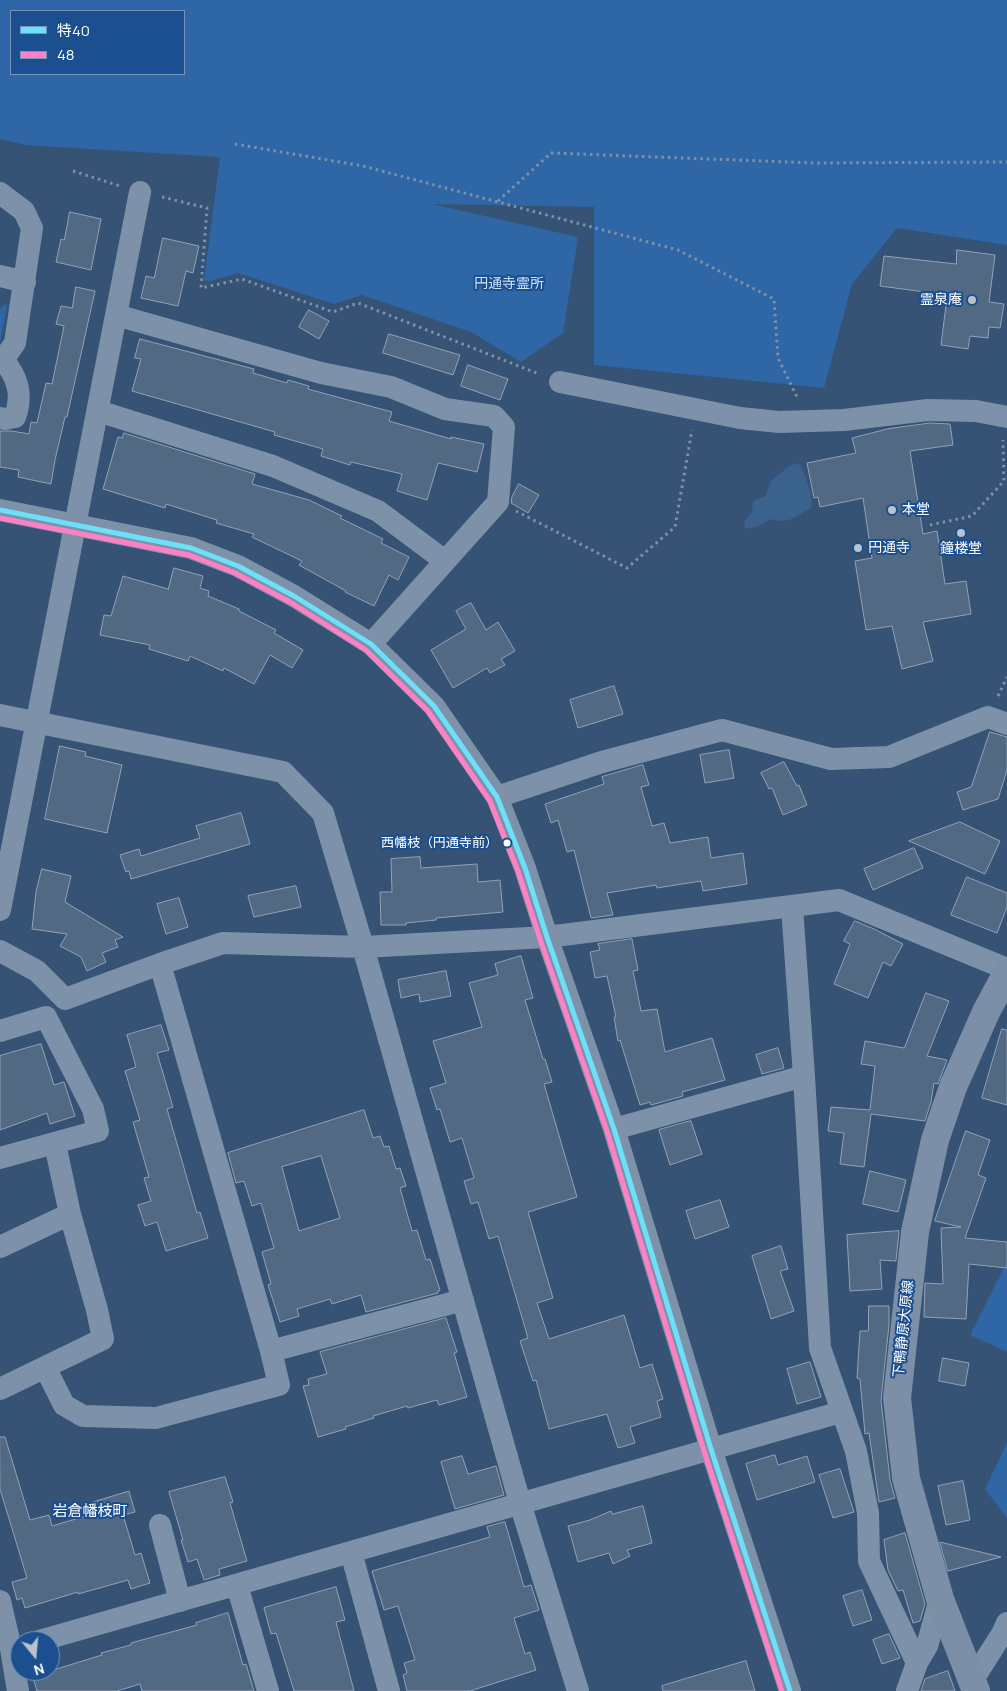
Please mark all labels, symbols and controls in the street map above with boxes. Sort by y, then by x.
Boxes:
legend [10,10,185,75]
text: 特40 [57,20,90,41]
text: 48 [57,44,75,65]
park label: 円通寺霊所 [474,276,544,292]
place label: 霊泉庵 [920,292,962,308]
marker: 霊泉庵 [966,294,978,306]
place label: 本堂 [902,502,930,518]
marker: 本堂 [886,504,898,516]
marker: 鐘楼堂 [955,527,967,539]
place label: 円通寺 [868,540,910,556]
place label: 鐘楼堂 [940,541,982,557]
marker: 円通寺 [852,542,864,554]
place label: 西幡枝（円通寺前） [381,835,498,851]
marker: 西幡枝（円通寺前） [502,838,512,848]
street label: 下鴨静原大原線 [891,1279,917,1379]
district label: 岩倉幡枝町 [53,1503,127,1521]
north arrow [10,1631,60,1681]
text: N [32,1659,47,1680]

